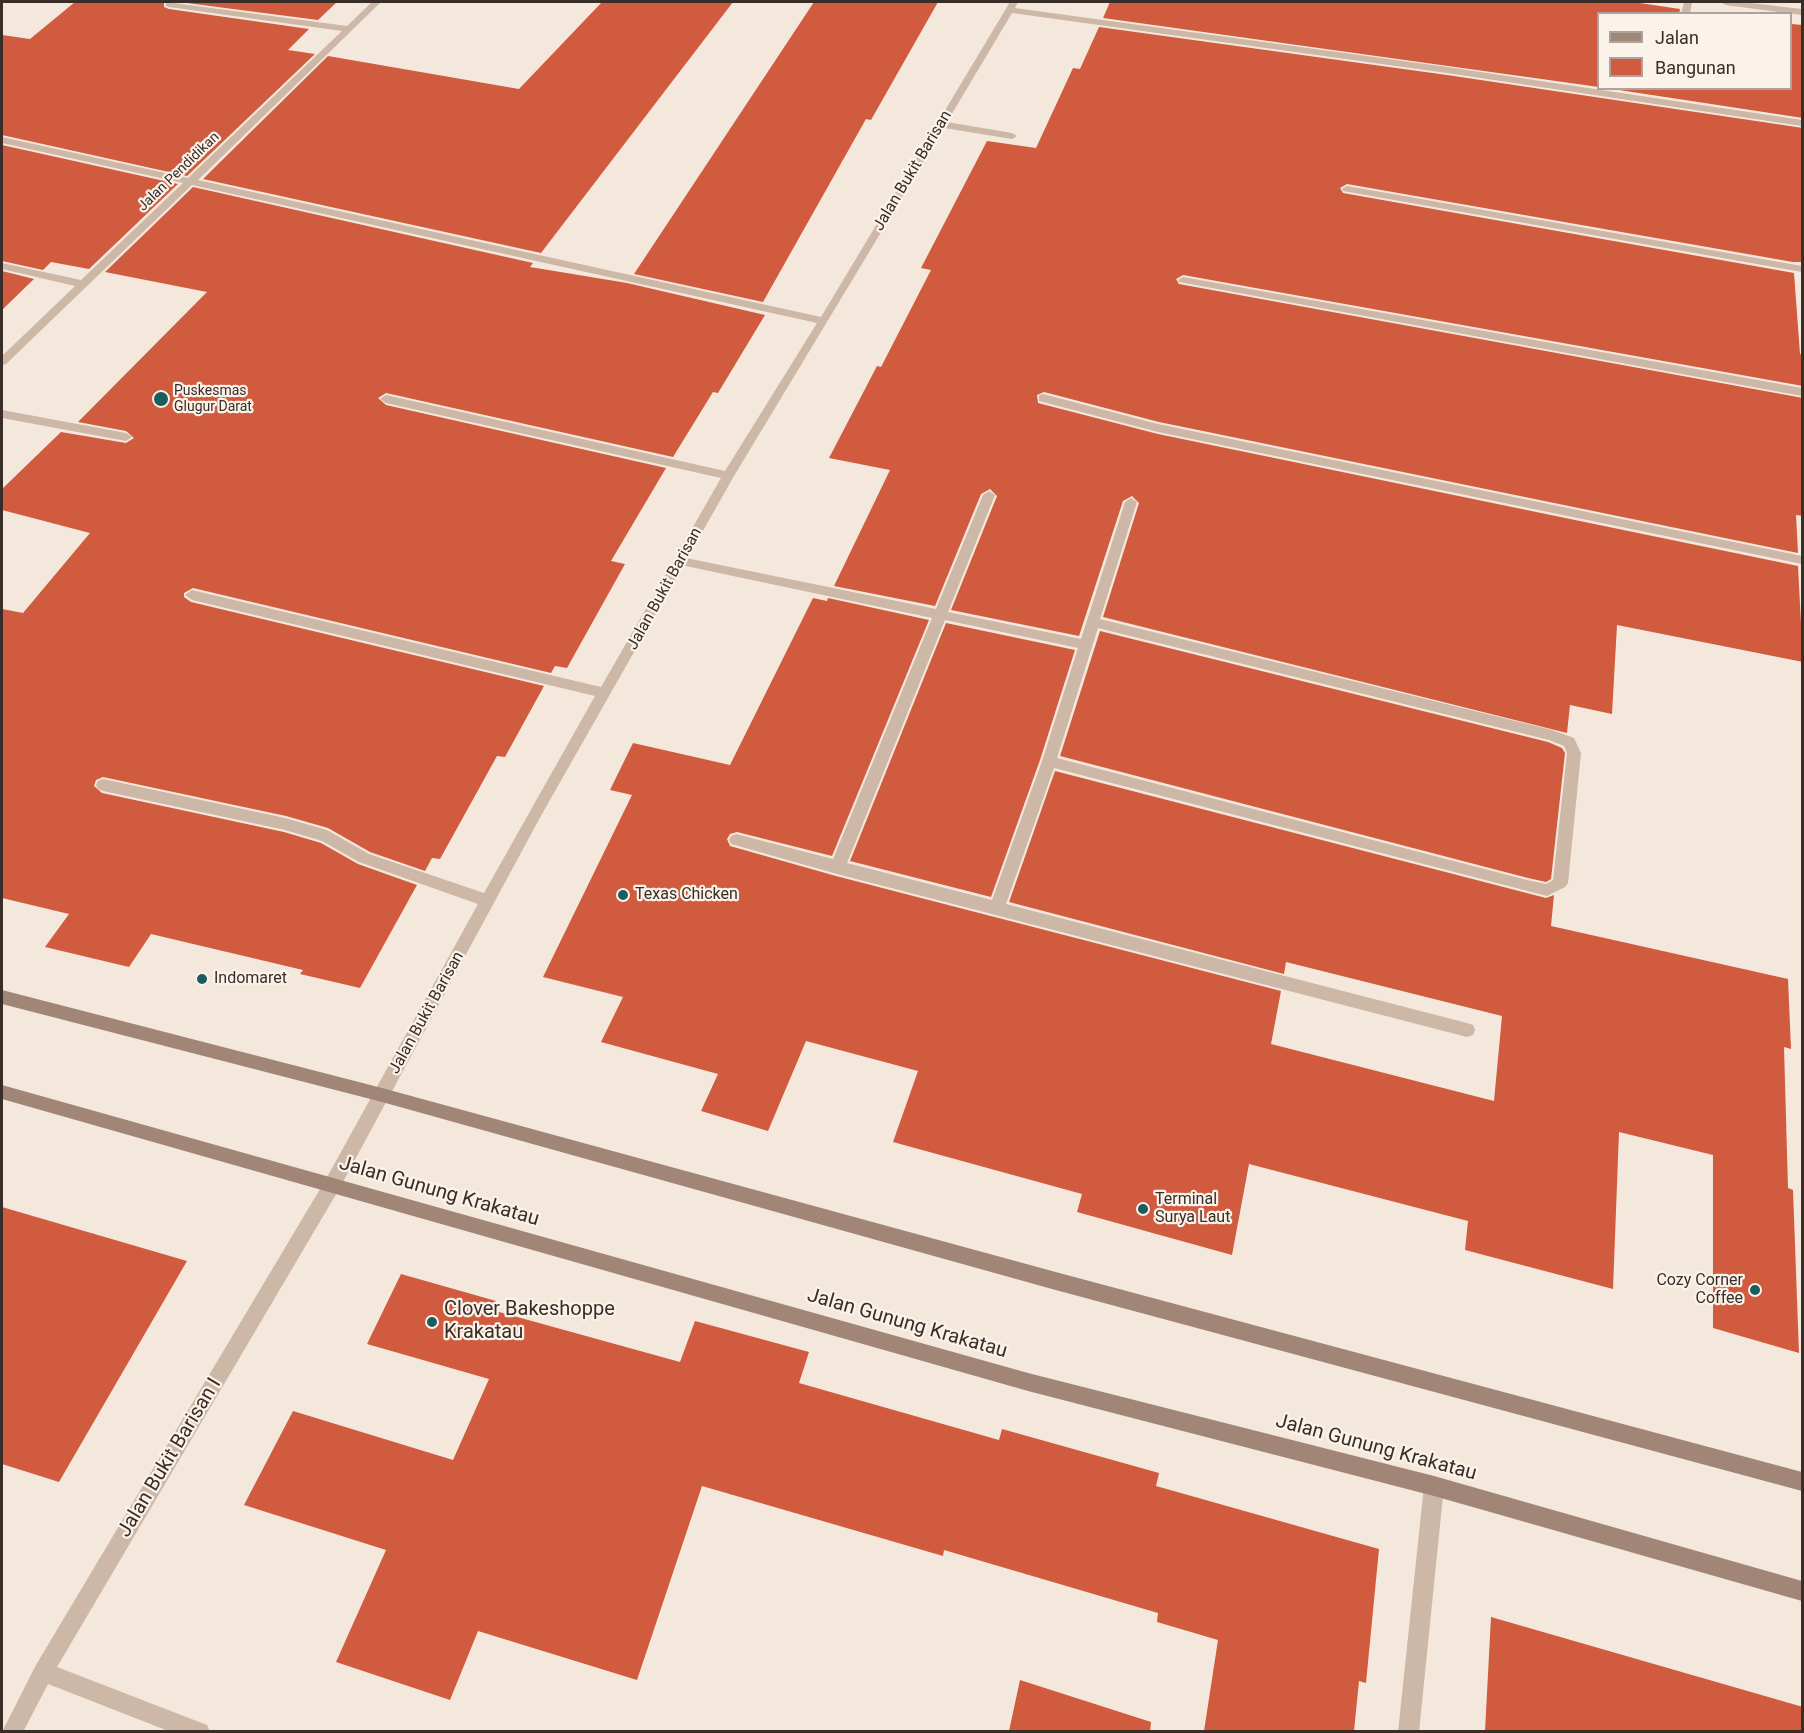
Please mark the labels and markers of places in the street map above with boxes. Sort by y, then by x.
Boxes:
place label: Puskesmas Glugur Darat [174,383,252,416]
marker: Puskesmas Glugur Darat [152,390,170,408]
place label: Texas Chicken [635,885,738,905]
marker: Texas Chicken [616,888,630,902]
place label: Indomaret [214,969,287,989]
marker: Indomaret [195,972,209,986]
place label: Terminal Surya Laut [1155,1190,1230,1228]
marker: Terminal Surya Laut [1136,1202,1150,1216]
place label: Cozy Corner Coffee [1656,1271,1743,1309]
marker: Cozy Corner Coffee [1748,1283,1762,1297]
place label: Clover Bakeshoppe Krakatau [444,1298,615,1345]
marker: Clover Bakeshoppe Krakatau [425,1315,439,1329]

